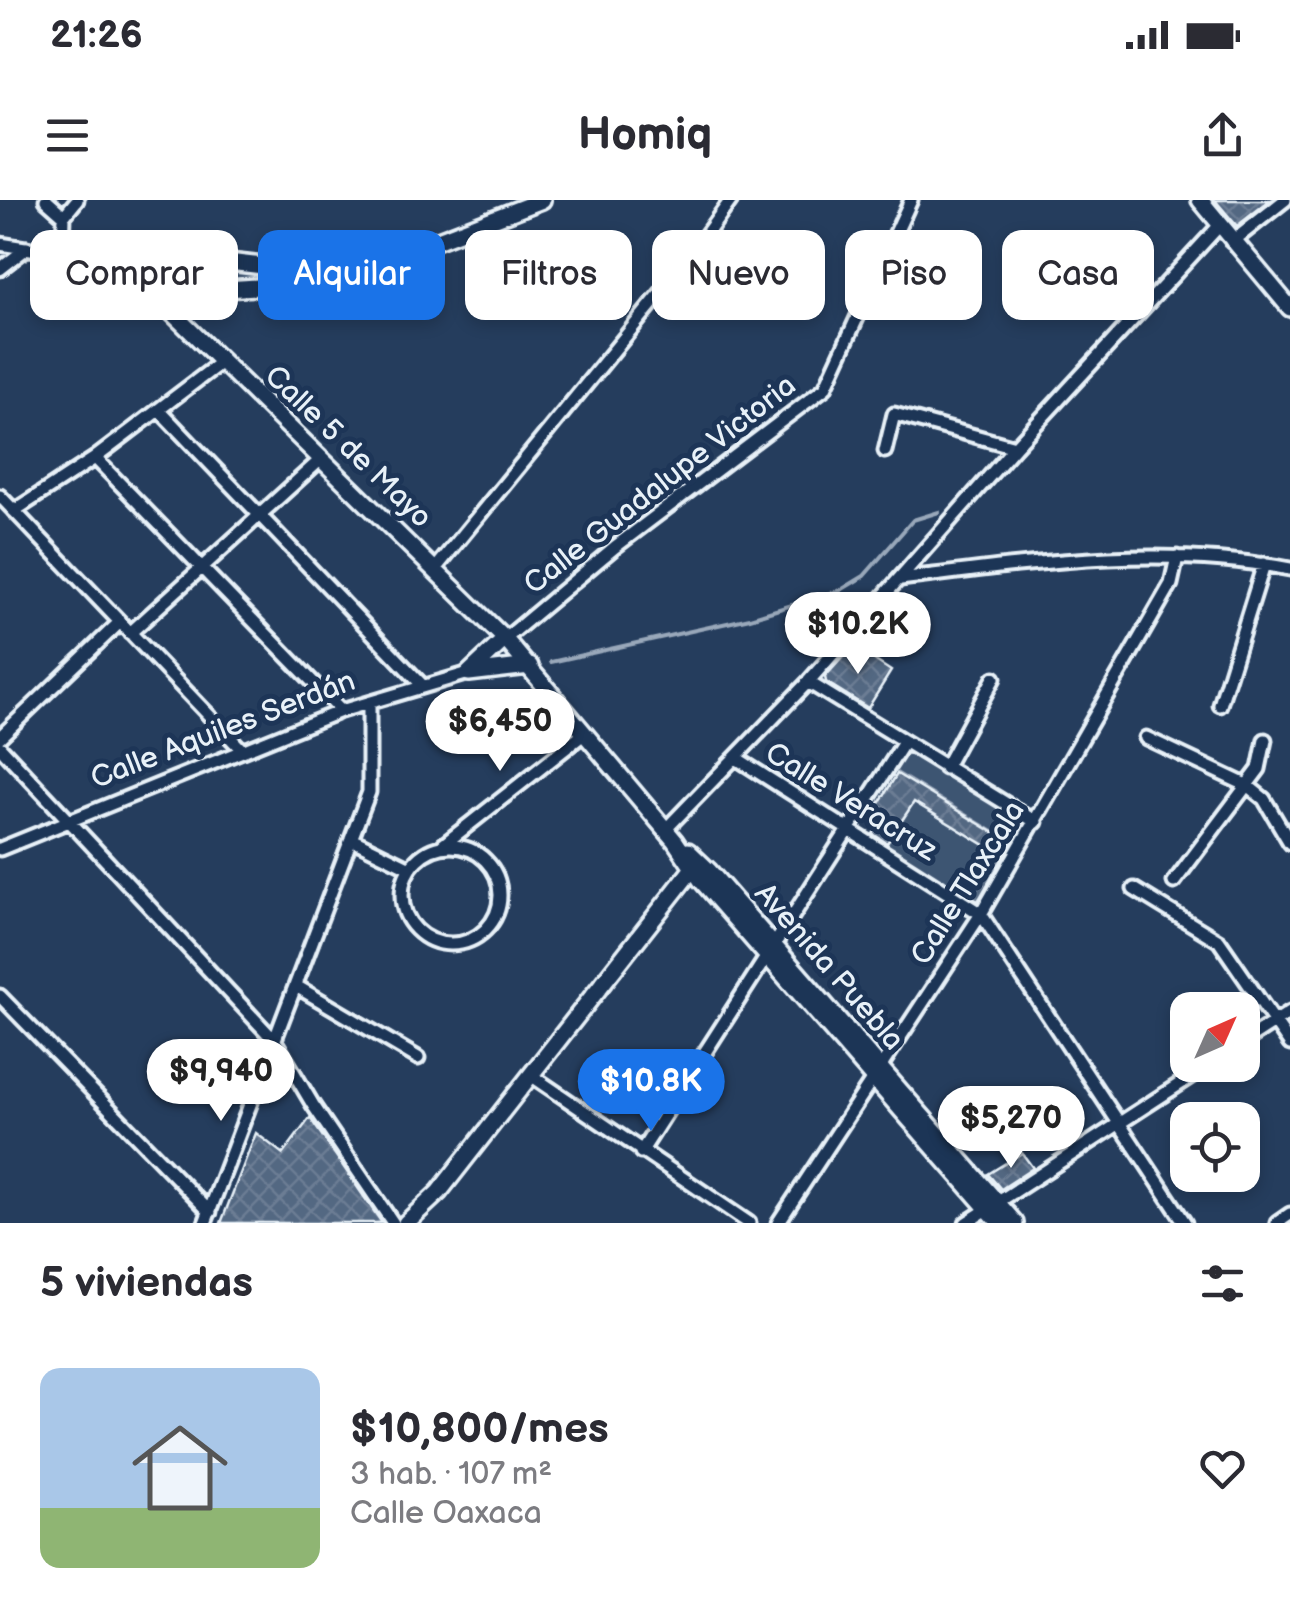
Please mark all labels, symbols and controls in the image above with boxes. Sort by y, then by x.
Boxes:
text: 21:26 [50,13,143,58]
icon: menu [40,108,95,163]
text: Homiq [578,108,712,163]
icon: share [1195,108,1250,163]
chip: Comprar [30,230,238,320]
chip: Alquilar [258,230,445,320]
chip: Filtros [465,230,632,320]
chip: Nuevo [652,230,825,320]
chip: Piso [845,230,982,320]
chip: Casa [1002,230,1154,320]
street label: Calle 5 de Mayo [257,358,439,536]
street label: Calle Guadalupe Victoria [517,368,803,602]
pin: $10.2K [777,592,939,677]
text: $10.2K [807,605,909,644]
street label: Calle Aquiles Serdán [86,663,360,797]
pin: $6,450 [419,689,581,774]
text: $6,450 [448,702,552,741]
street label: Calle Veracruz [759,735,944,869]
street label: Calle Tlaxcala [903,794,1033,972]
street label: Avenida Puebla [747,876,911,1058]
north arrow [1170,992,1260,1082]
map controls [1170,992,1260,1192]
pin: $9,940 [140,1039,302,1124]
pin: $10.8K [570,1049,732,1134]
text: $9,940 [169,1052,273,1091]
text: $10.8K [600,1062,702,1101]
pin: $5,270 [930,1086,1092,1171]
text: $5,270 [960,1099,1062,1138]
button: locate [1170,1102,1260,1192]
icon: filters [1195,1256,1250,1311]
text: 5 viviendas [40,1258,253,1309]
text: $10,800/mes [350,1404,609,1455]
icon: home [120,1408,240,1528]
icon: heart [1195,1441,1250,1496]
text: 3 hab. · 107 m² [350,1455,552,1494]
text: Calle Oaxaca [350,1494,542,1533]

